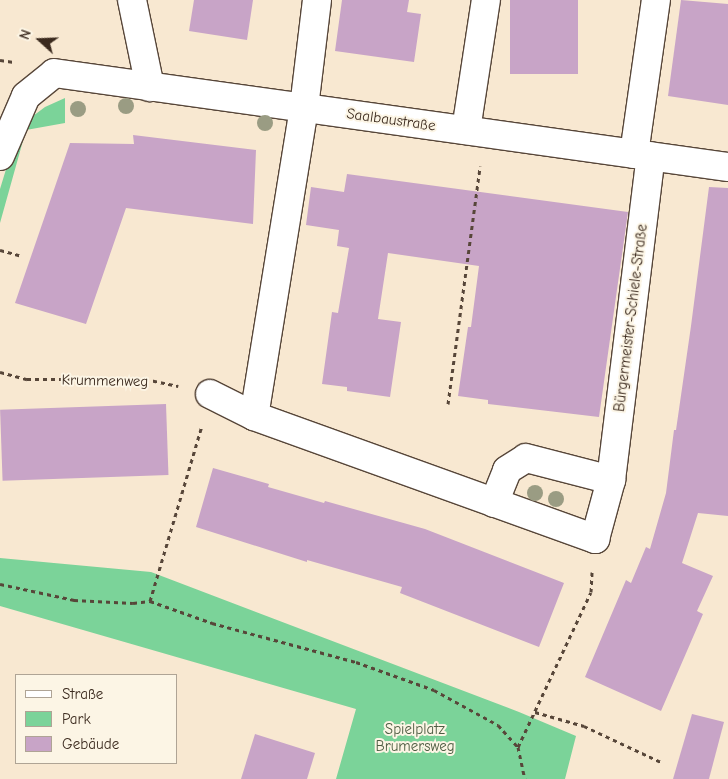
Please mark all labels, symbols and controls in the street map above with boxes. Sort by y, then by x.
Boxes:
north arrow [15,15,65,65]
text: N [16,28,35,42]
street label: Saalbaustraße [345,105,437,135]
street label: Bürgermeister-Schiele-Straße [611,223,651,413]
street label: Krummenweg [61,371,149,391]
legend [15,674,178,764]
text: Straße [62,685,103,703]
text: Park [62,710,91,728]
park label: Spielplatz Brumersweg [375,720,455,755]
text: Gebäude [62,735,119,753]

